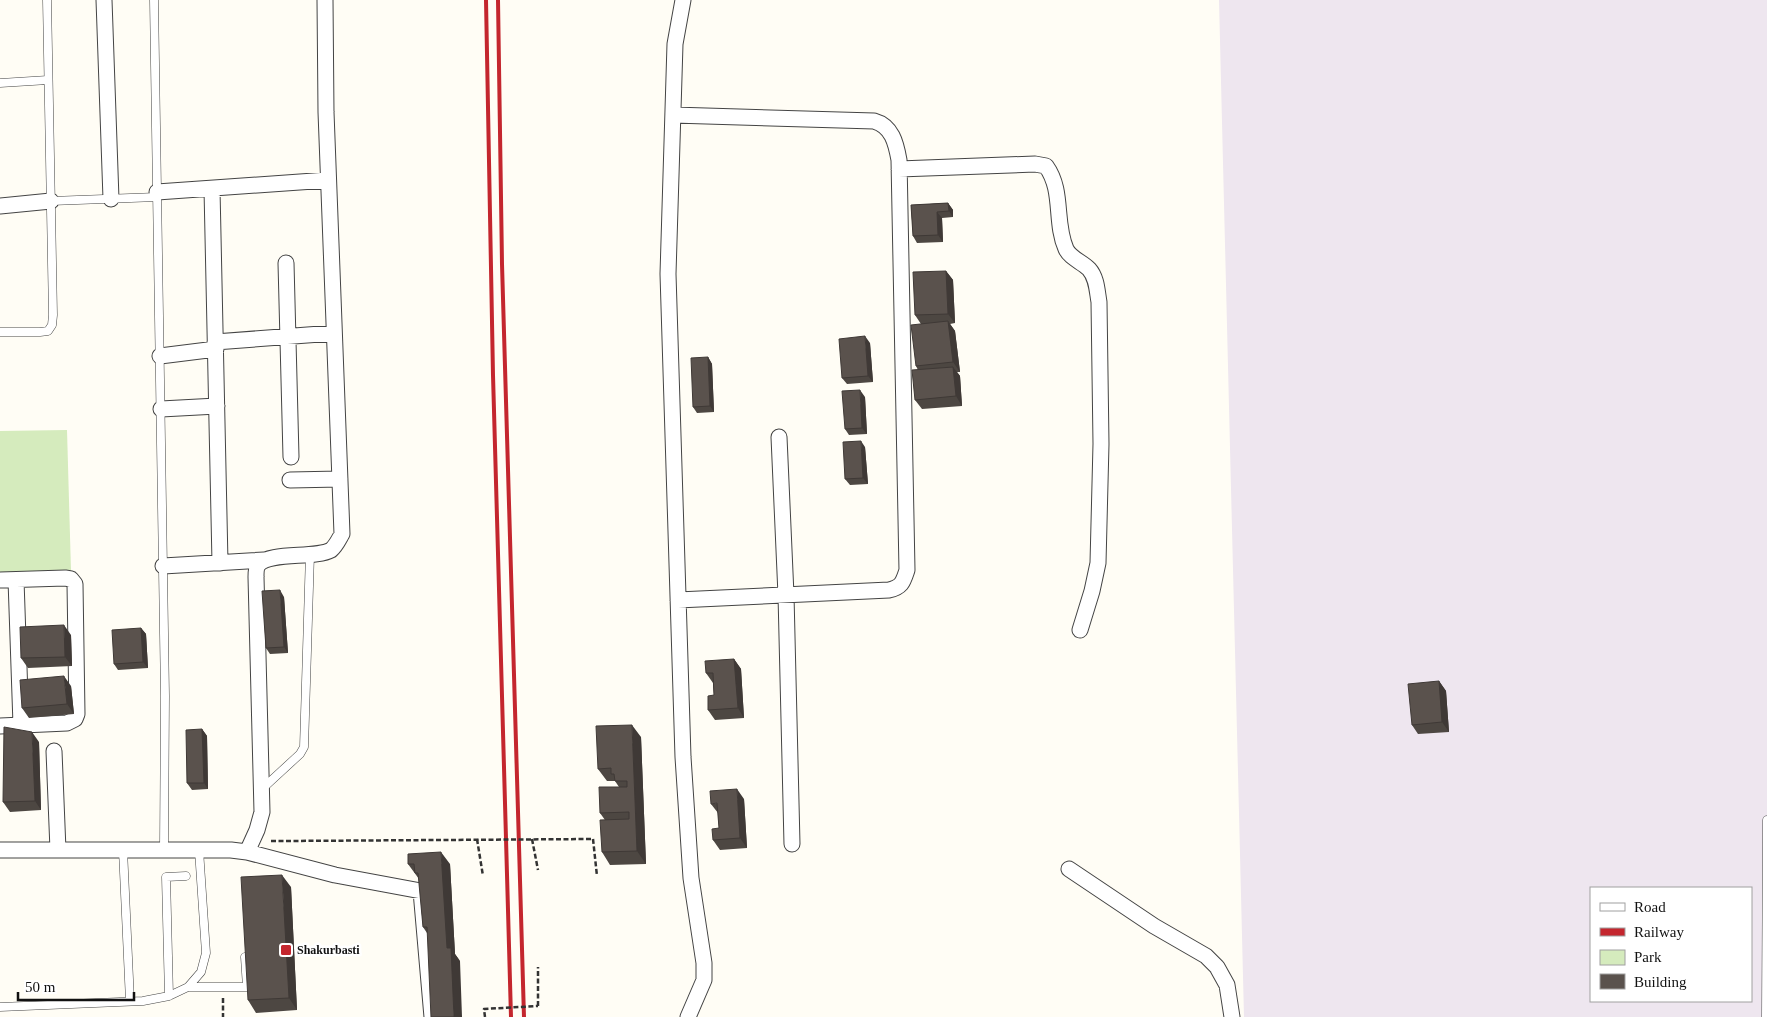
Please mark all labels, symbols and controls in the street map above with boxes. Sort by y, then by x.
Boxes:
legend [1590,887,1752,1002]
text: Road [1634,899,1666,915]
text: Railway [1634,924,1684,940]
marker: Shakurbasti [279,943,293,957]
place label: Shakurbasti [297,943,360,957]
text: Park [1634,949,1662,965]
scale bar [18,970,134,1002]
text: Building [1634,974,1687,990]
text: 50 m [25,979,56,995]

